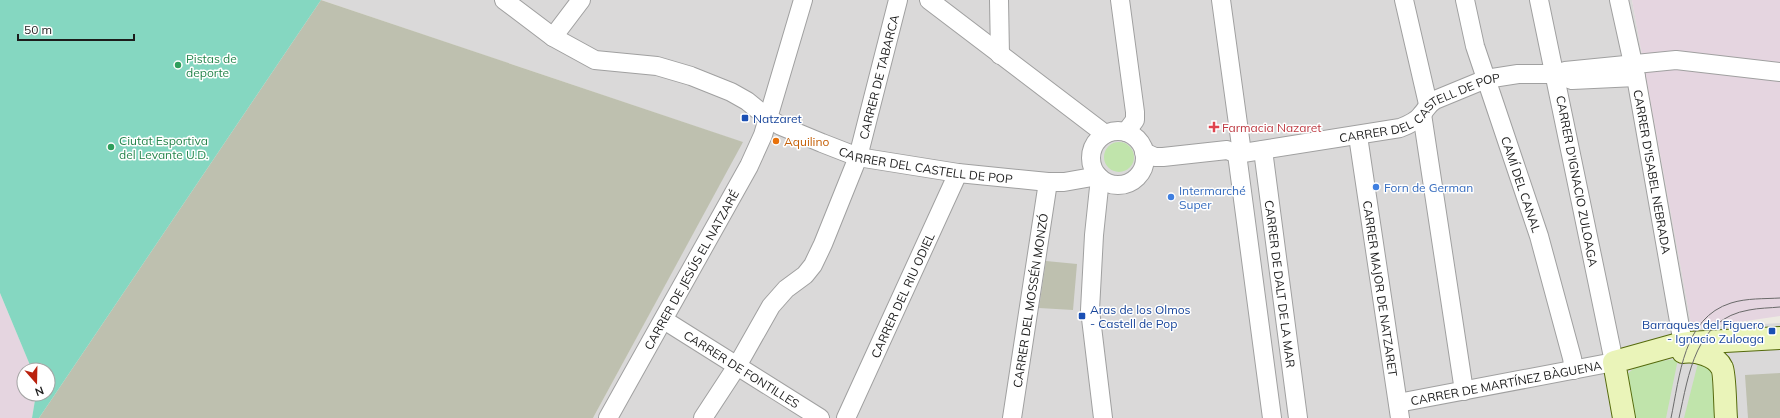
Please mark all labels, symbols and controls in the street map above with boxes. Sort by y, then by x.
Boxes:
street label: CARRER DE TABARCA [855,13,902,141]
scale bar [18,16,134,42]
text: 50 m [24,22,52,37]
place label: Pistas de deporte [186,51,237,80]
marker: Pistas de deporte [173,60,183,70]
street label: CARRER DEL CASTELL DE POP [1338,69,1501,145]
street label: CARRER D'ISABEL NEBRADA [1631,88,1675,255]
street label: CARRER D'IGNACIO ZULOAGA [1553,94,1601,268]
place label: Natzaret [753,111,802,126]
marker: Natzaret [740,113,750,123]
place label: Farmacia Nazaret [1222,120,1321,135]
marker: Farmacia Nazaret [1209,122,1219,132]
place label: Ciutat Esportiva del Levante U.D. [119,133,208,162]
place label: Aquilino [784,134,829,149]
street label: CAMÍ DEL CANAL [1498,134,1545,235]
marker: Aquilino [771,136,781,146]
marker: Ciutat Esportiva del Levante U.D. [106,142,116,152]
street label: CARRER DEL CASTELL DE POP [837,143,1014,186]
place label: Forn de German [1384,180,1473,195]
marker: Forn de German [1371,182,1381,192]
place label: Intermarché Super [1179,183,1246,212]
street label: CARRER DE JESÚS EL NATZARÉ [640,187,742,352]
marker: Intermarché Super [1166,192,1176,202]
street label: CARRER DE DALT DE LA MAR [1262,199,1299,369]
street label: CARRER MAJOR DE NATZARET [1360,199,1401,378]
street label: CARRER DEL MOSSÉN MONZÓ [1009,212,1051,389]
street label: CARRER DEL RIU ODIEL [867,230,937,360]
place label: Aras de los Olmos - Castell de Pop [1090,302,1191,331]
marker: Aras de los Olmos - Castell de Pop [1077,311,1087,321]
place label: Barraques del Figuero - Ignacio Zuloaga [1642,317,1764,346]
marker: Barraques del Figuero - Ignacio Zuloaga [1767,326,1777,336]
street label: CARRER DE FONTILLES [681,327,803,411]
street label: CARRER DE MARTÍNEZ BÀGUENA [1409,357,1603,408]
north arrow [16,362,56,402]
text: N [33,383,46,399]

